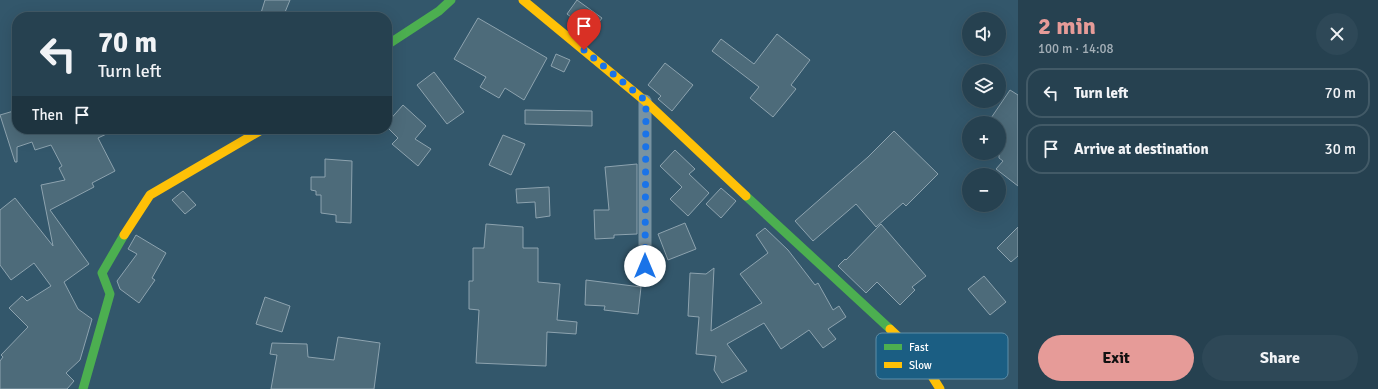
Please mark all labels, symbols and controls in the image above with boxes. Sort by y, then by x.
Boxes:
pin [567,9,601,50]
text: 2 min [1038,11,1096,41]
map controls [962,12,1006,212]
button: sound [962,12,1006,56]
button: close [1316,13,1358,55]
icon: arrive [573,15,595,37]
text: 70 m [98,26,157,60]
icon: left [32,28,84,80]
text: 100 m · 14:08 [1038,41,1114,57]
text: Turn left [98,60,161,82]
button: layers [962,64,1006,108]
icon: left [1040,82,1062,104]
text: Turn left [1074,84,1128,102]
text: 70 m [1325,84,1356,102]
icon: arrive [71,104,93,126]
text: Then [32,106,63,124]
button: + [962,116,1006,160]
icon: arrive [1040,138,1062,160]
text: Arrive at destination [1074,140,1209,158]
text: 30 m [1325,140,1356,158]
button: − [962,168,1006,212]
position arrow [624,245,666,287]
legend [876,333,1008,379]
button: Exit [1038,335,1194,381]
button: Share [1202,335,1358,381]
text: Fast [909,341,929,354]
text: Slow [909,359,932,372]

